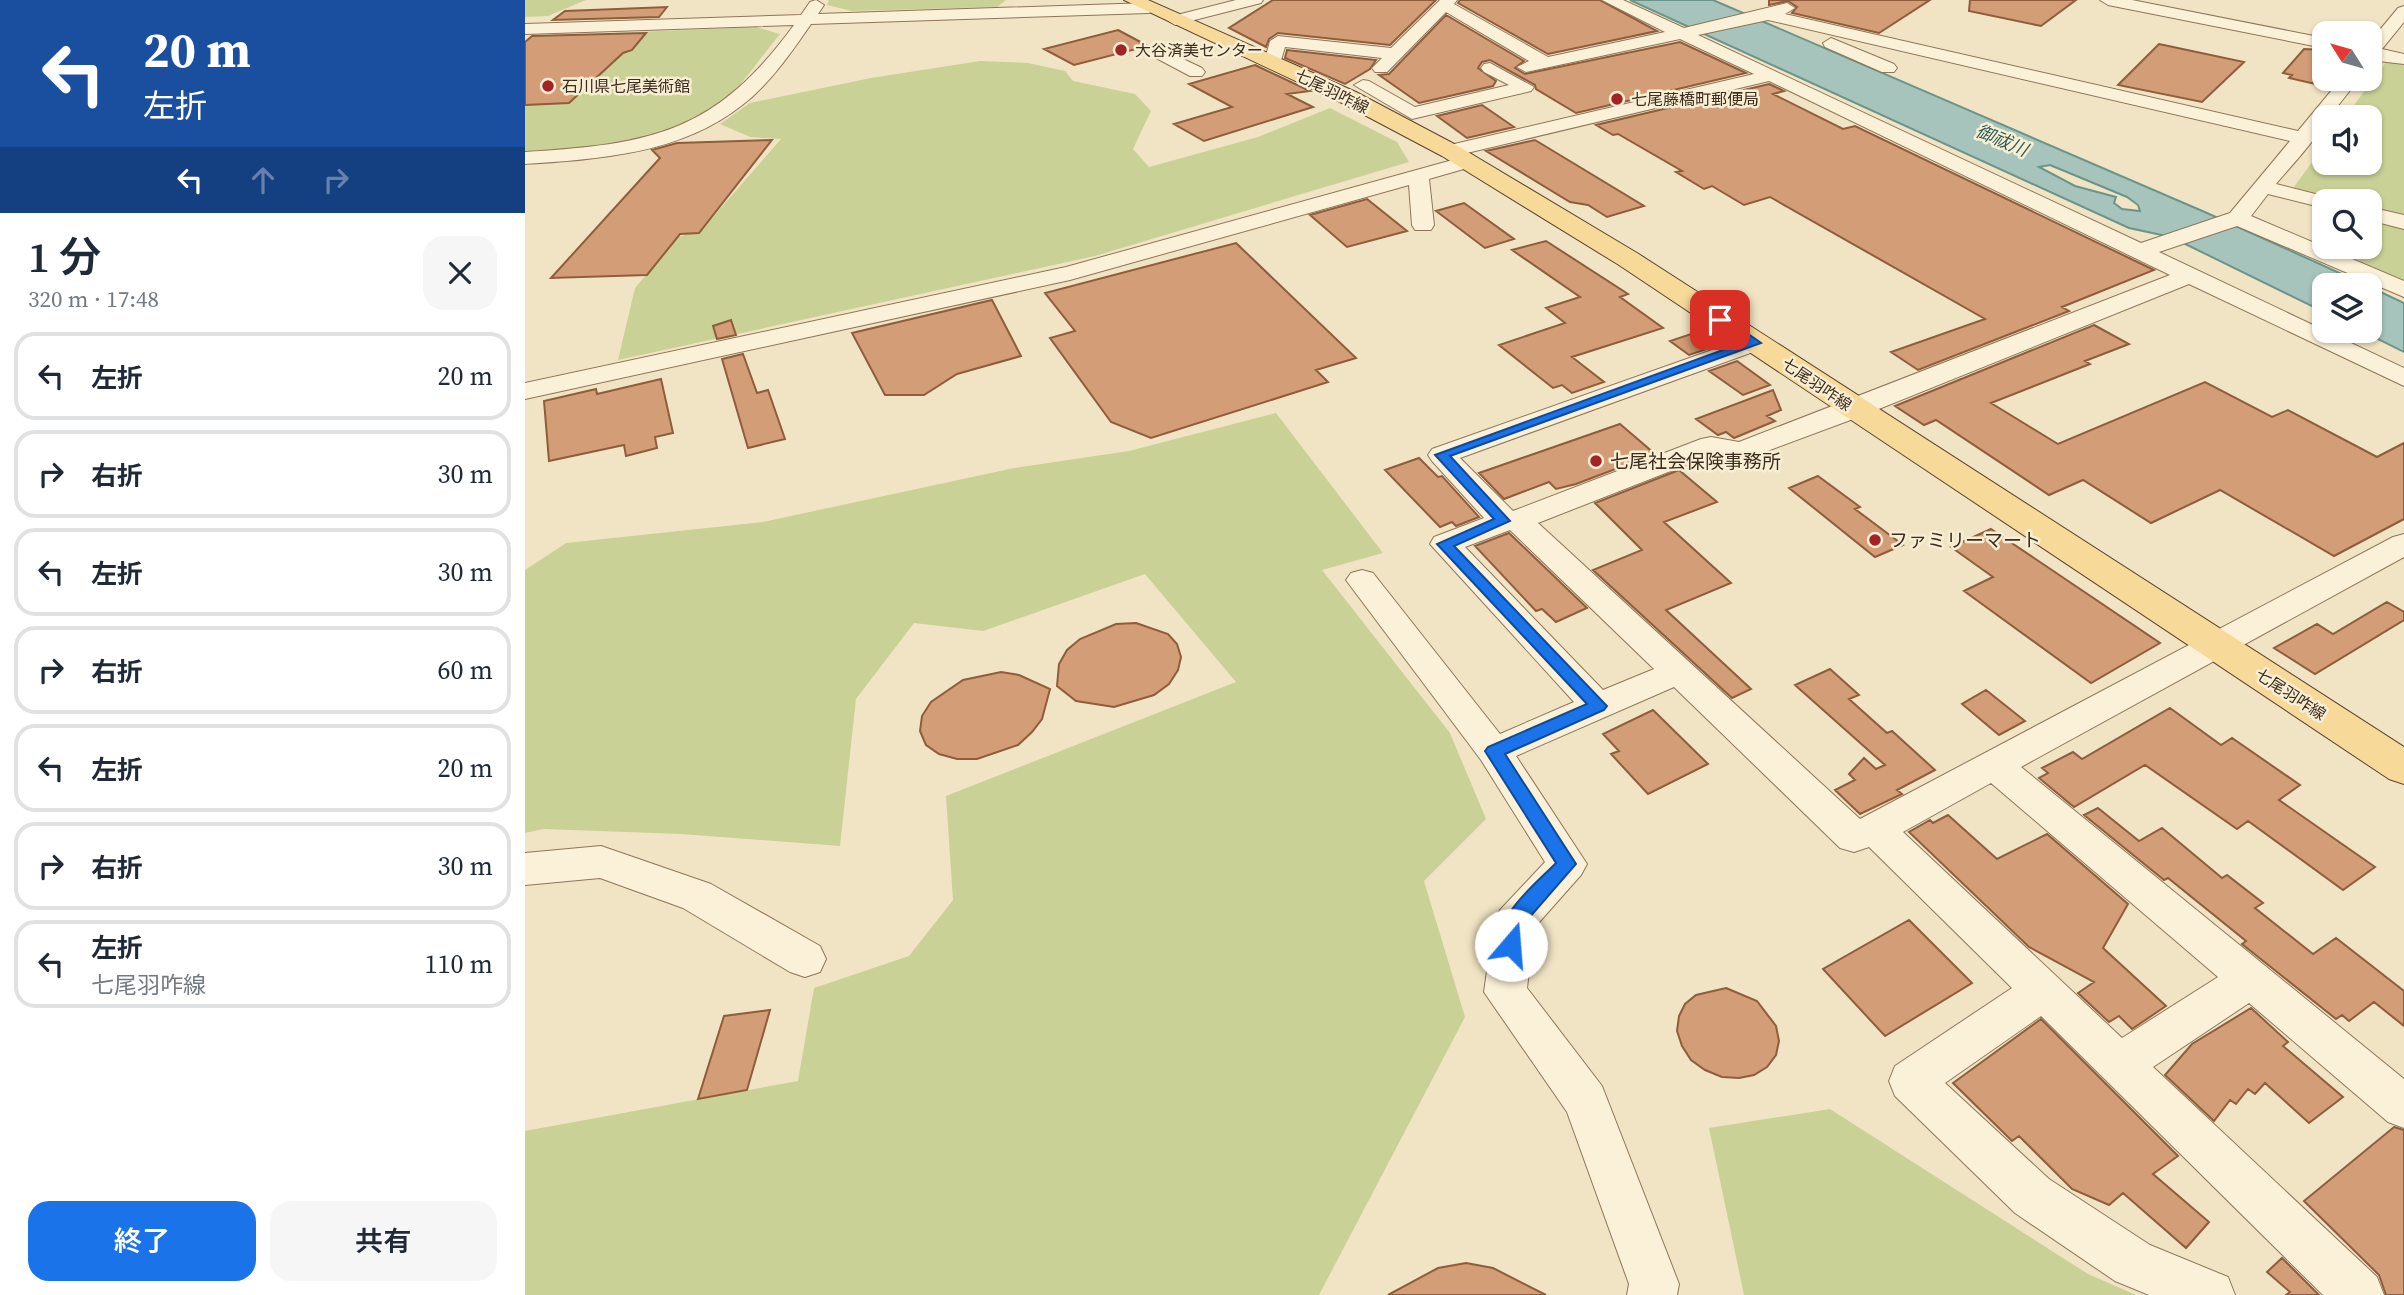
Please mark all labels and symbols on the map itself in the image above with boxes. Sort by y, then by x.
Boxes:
north arrow [2312,21,2382,91]
place label: 大谷済美センター [1135,39,1263,61]
marker: 大谷済美センター [1113,42,1129,58]
street label: 七尾羽咋線 [1291,64,1373,118]
place label: 石川県七尾美術館 [562,75,690,97]
marker: 石川県七尾美術館 [540,78,556,94]
place label: 七尾藤橋町郵便局 [1631,88,1759,110]
marker: 七尾藤橋町郵便局 [1609,91,1625,107]
water label: 御祓川 [1972,118,2034,163]
pin [1690,290,1750,350]
street label: 七尾羽咋線 [1778,353,1856,415]
place label: 七尾社会保険事務所 [1610,448,1781,474]
marker: 七尾社会保険事務所 [1588,453,1604,469]
place label: ファミリーマート [1889,527,2041,553]
marker: ファミリーマート [1867,532,1883,548]
street label: 七尾羽咋線 [2251,663,2331,725]
position arrow [1474,908,1548,982]

